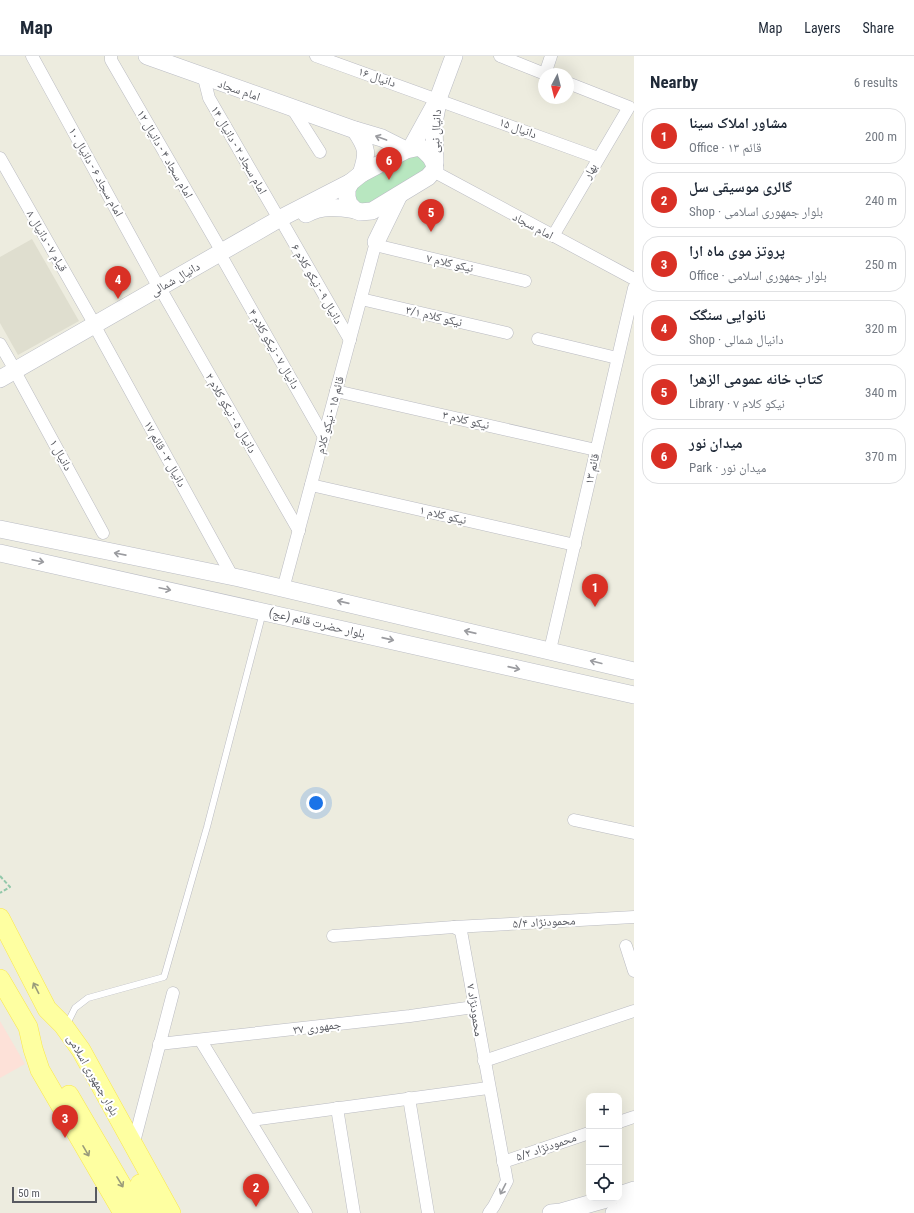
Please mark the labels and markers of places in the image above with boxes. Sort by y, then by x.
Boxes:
pin: 6 [376,147,402,180]
pin: 5 [418,199,444,232]
pin: 4 [105,266,131,299]
pin: 1 [582,574,608,607]
pin: 3 [52,1105,78,1138]
pin: 2 [243,1174,269,1207]

